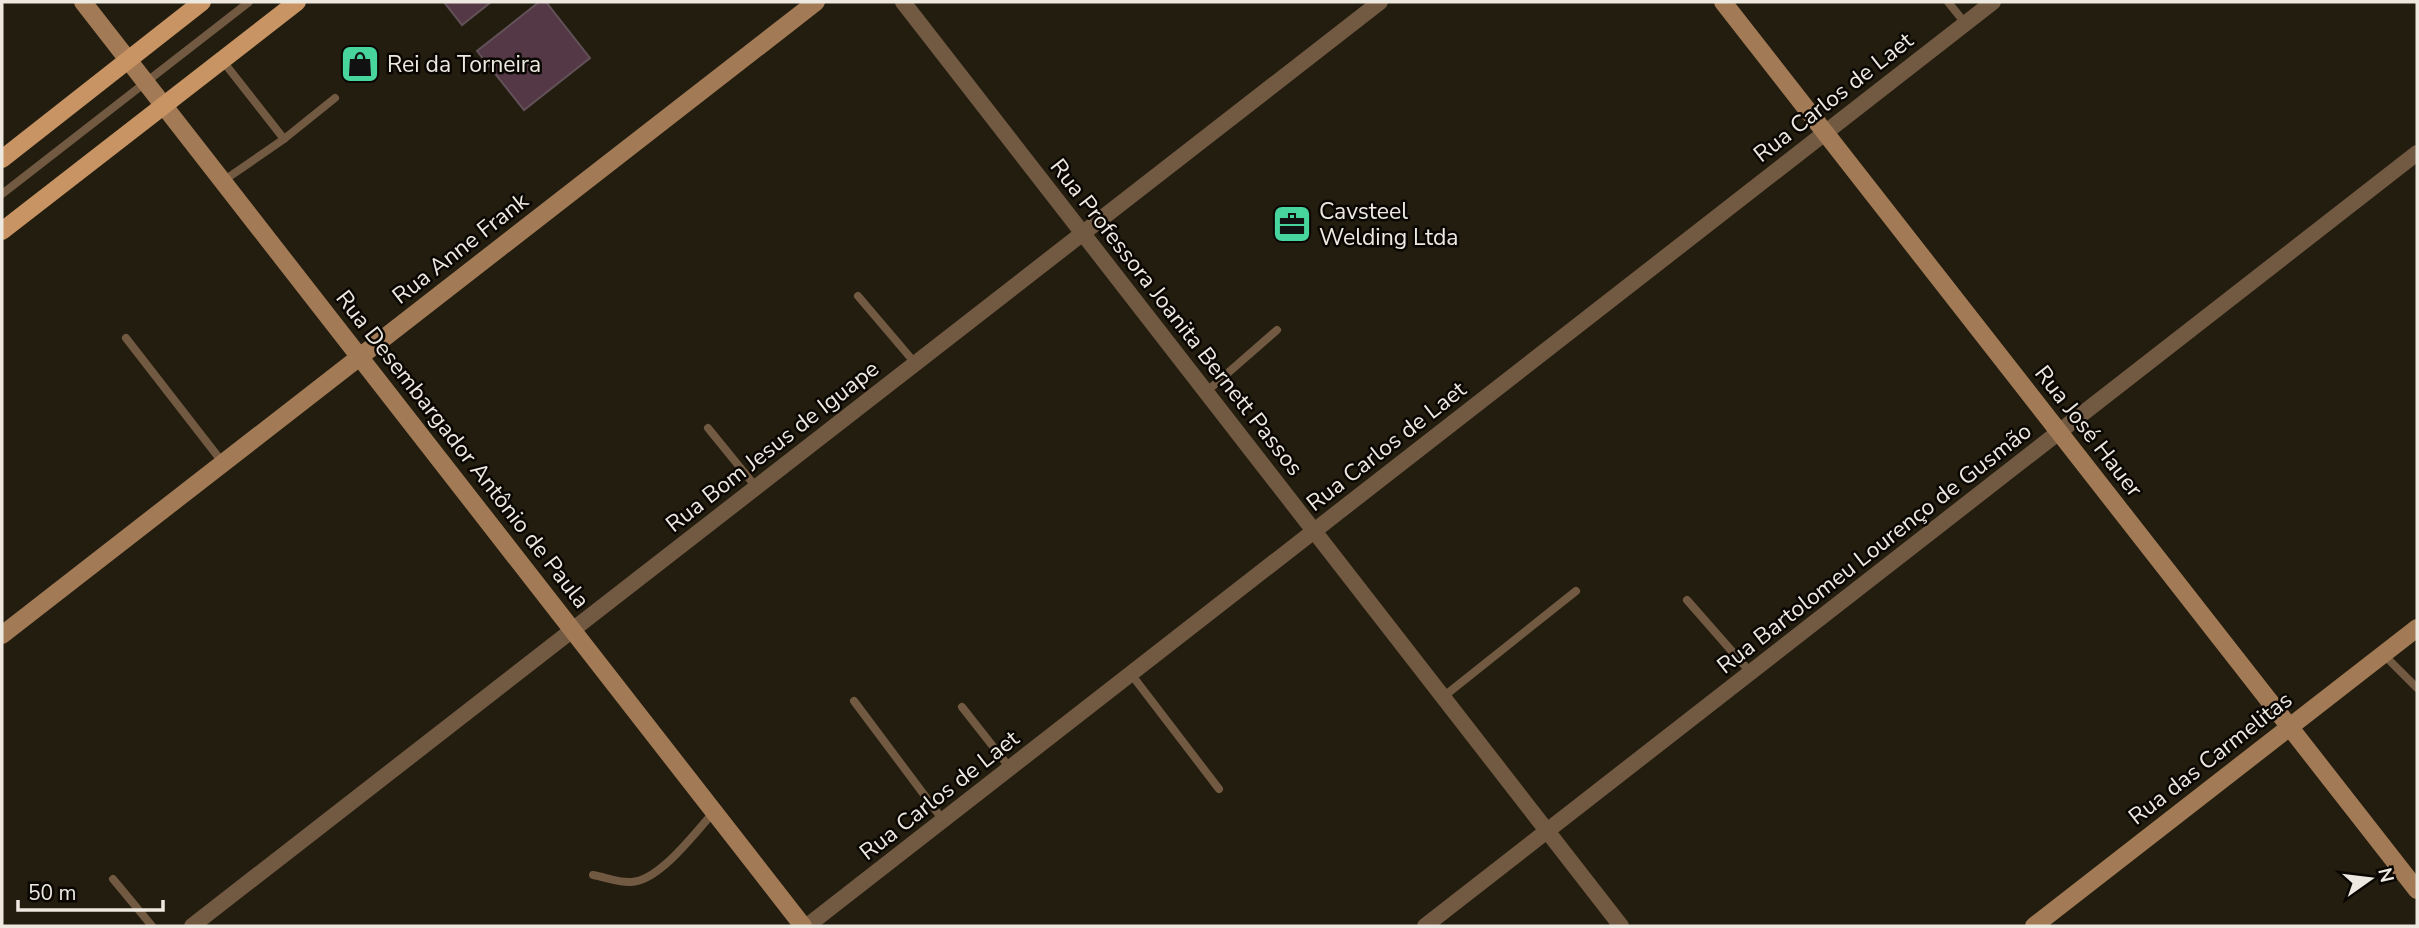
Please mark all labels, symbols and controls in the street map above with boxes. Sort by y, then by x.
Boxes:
street label: Rua Carlos de Laet [1747,25,1920,170]
shop icon: Rei da Torneira [339,43,381,85]
place label: Rei da Torneira [387,49,541,80]
street label: Rua Professora Joanita Bernett Passos [1043,152,1310,482]
street label: Rua Anne Frank [386,185,535,311]
place label: Cavsteel Welding Ltda [1319,196,1459,253]
office icon: Cavsteel Welding Ltda [1271,203,1313,245]
street label: Rua Desembargador Antônio de Paula [329,284,597,615]
street label: Rua Bom Jesus de Iguape [659,353,885,539]
street label: Rua José Hauer [2027,359,2150,504]
street label: Rua Carlos de Laet [1300,374,1473,519]
street label: Rua Bartolomeu Lourenço de Gusmão [1711,416,2038,681]
street label: Rua das Carmelitas [2122,685,2299,832]
street label: Rua Carlos de Laet [853,723,1026,868]
north arrow [2335,844,2405,914]
text: N [2371,865,2400,885]
scale bar [18,869,163,913]
text: 50 m [28,879,77,907]

